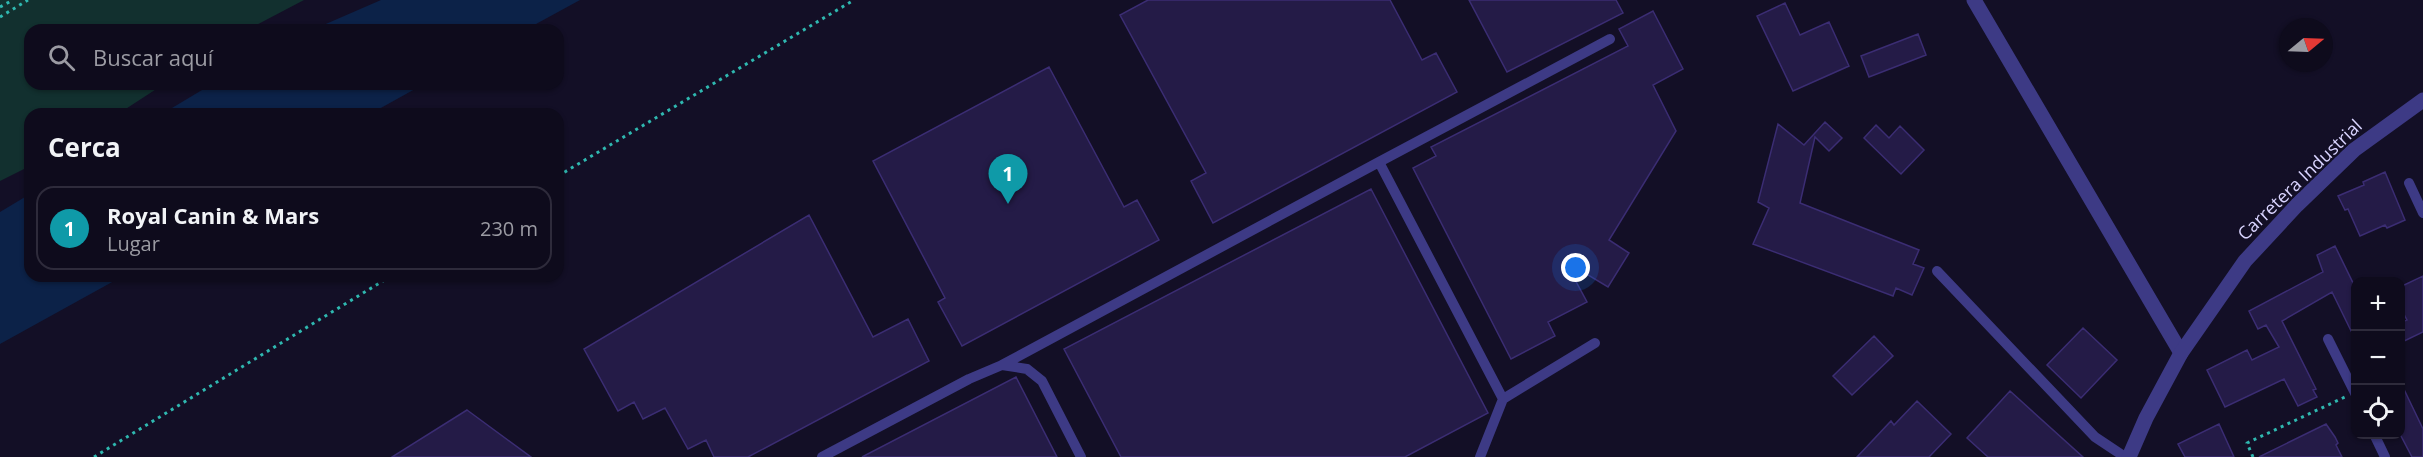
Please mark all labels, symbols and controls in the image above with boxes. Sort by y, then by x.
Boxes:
north arrow [2279,18,2333,72]
search box [24,24,564,90]
icon: search [45,41,78,74]
text: Buscar aquí [93,42,213,72]
street label: Carretera Industrial [2232,114,2367,245]
text: Cerca [48,129,121,165]
pin: 1 [988,154,1028,204]
text: Royal Canin & Mars [107,200,319,230]
text: 1 [64,215,75,242]
text: 230 m [480,215,538,242]
text: Lugar [107,230,160,257]
your location [1561,253,1590,282]
map controls [2351,277,2405,439]
button: + [2351,277,2405,331]
button: − [2351,331,2405,385]
button: locate [2351,385,2405,439]

